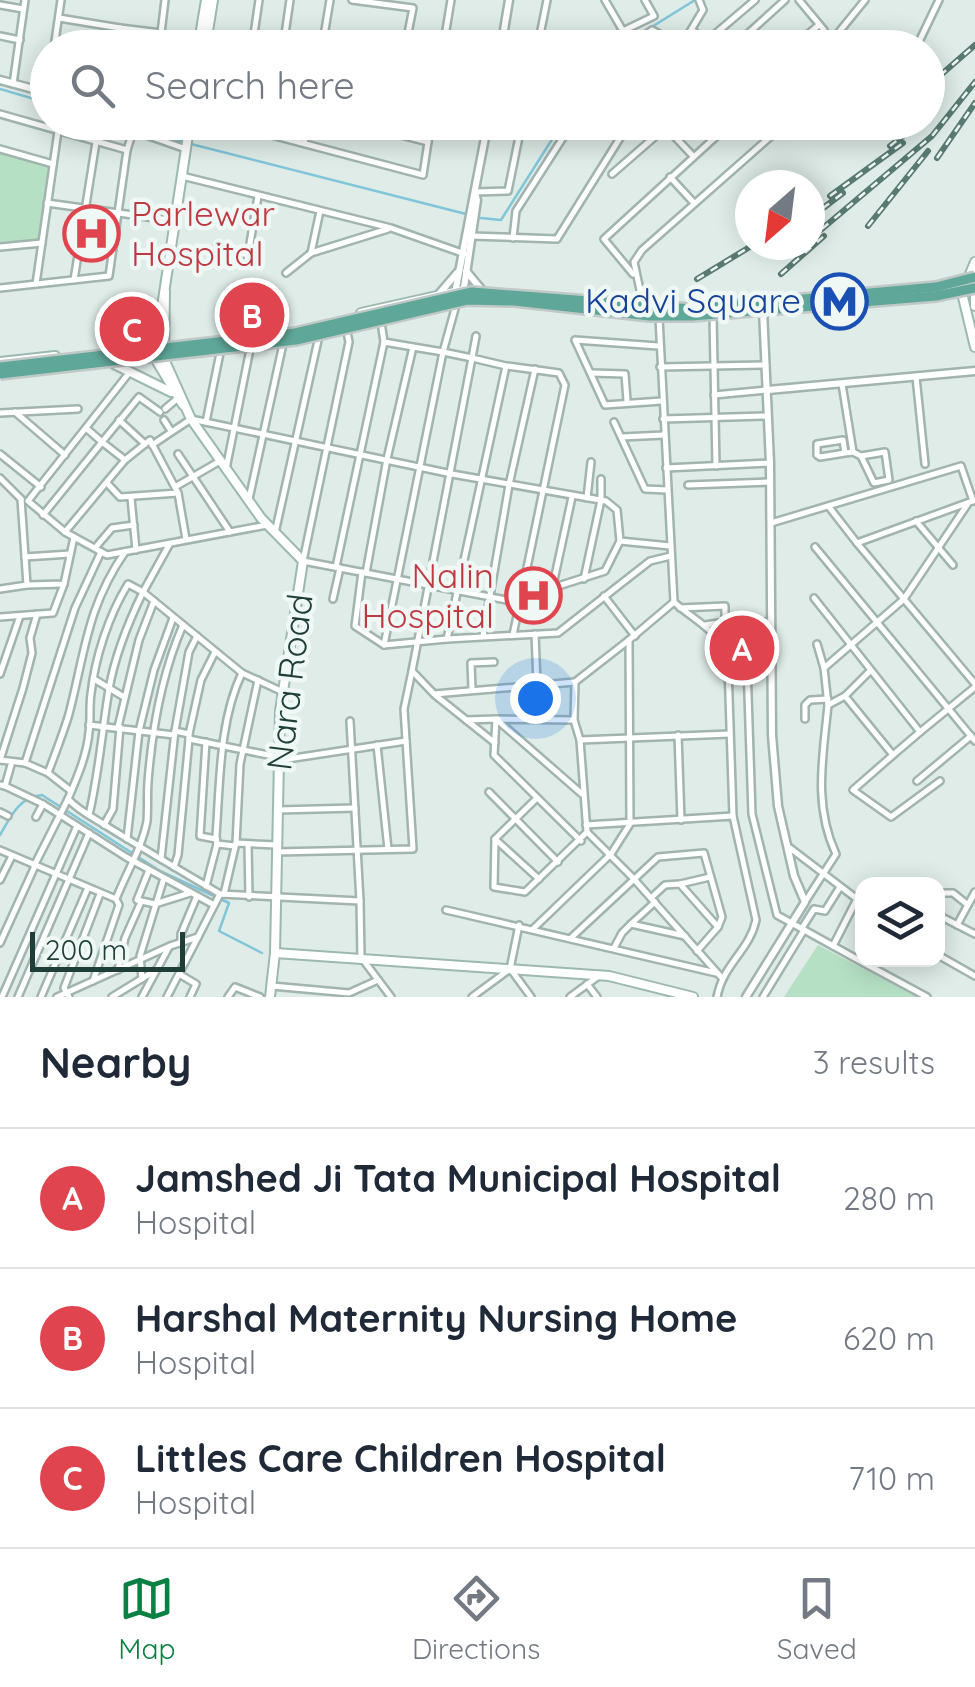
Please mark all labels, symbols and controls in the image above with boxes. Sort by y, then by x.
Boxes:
search box [30,30,945,140]
icon: search [65,58,120,113]
text: Search here [145,61,355,109]
north arrow [735,170,825,260]
place label: Parlewar Hospital [131,191,275,275]
hospital icon: Parlewar Hospital [62,204,122,264]
metro station icon: Kadvi Square [810,271,870,331]
pin: B [220,278,284,352]
place label: Kadvi Square [585,278,801,322]
pin: C [100,292,164,366]
place label: Nalin Hospital [361,553,494,637]
hospital icon: Nalin Hospital [503,566,563,626]
street label: Nara Road [256,591,322,773]
pin: A [710,610,774,686]
your location [510,673,561,724]
map controls [855,877,945,967]
button: layers [855,877,945,967]
scale bar [30,927,185,971]
text: 200 m [45,932,127,967]
text: Nearby [40,1036,191,1089]
text: 3 results [813,1042,935,1082]
text: Jamshed Ji Tata Municipal Hospital [135,1154,781,1202]
text: A [62,1178,83,1218]
text: 280 m [843,1178,935,1218]
text: Hospital [135,1202,256,1242]
text: Harshal Maternity Nursing Home [135,1294,737,1342]
text: B [62,1318,83,1358]
text: 620 m [843,1318,935,1358]
text: Hospital [135,1342,256,1382]
text: Littles Care Children Hospital [135,1434,666,1482]
text: C [62,1458,83,1498]
text: 710 m [848,1458,935,1498]
text: Hospital [135,1482,256,1522]
tab: Map [118,1571,175,1666]
tab: Directions [412,1571,540,1666]
tab: Saved [777,1571,857,1666]

